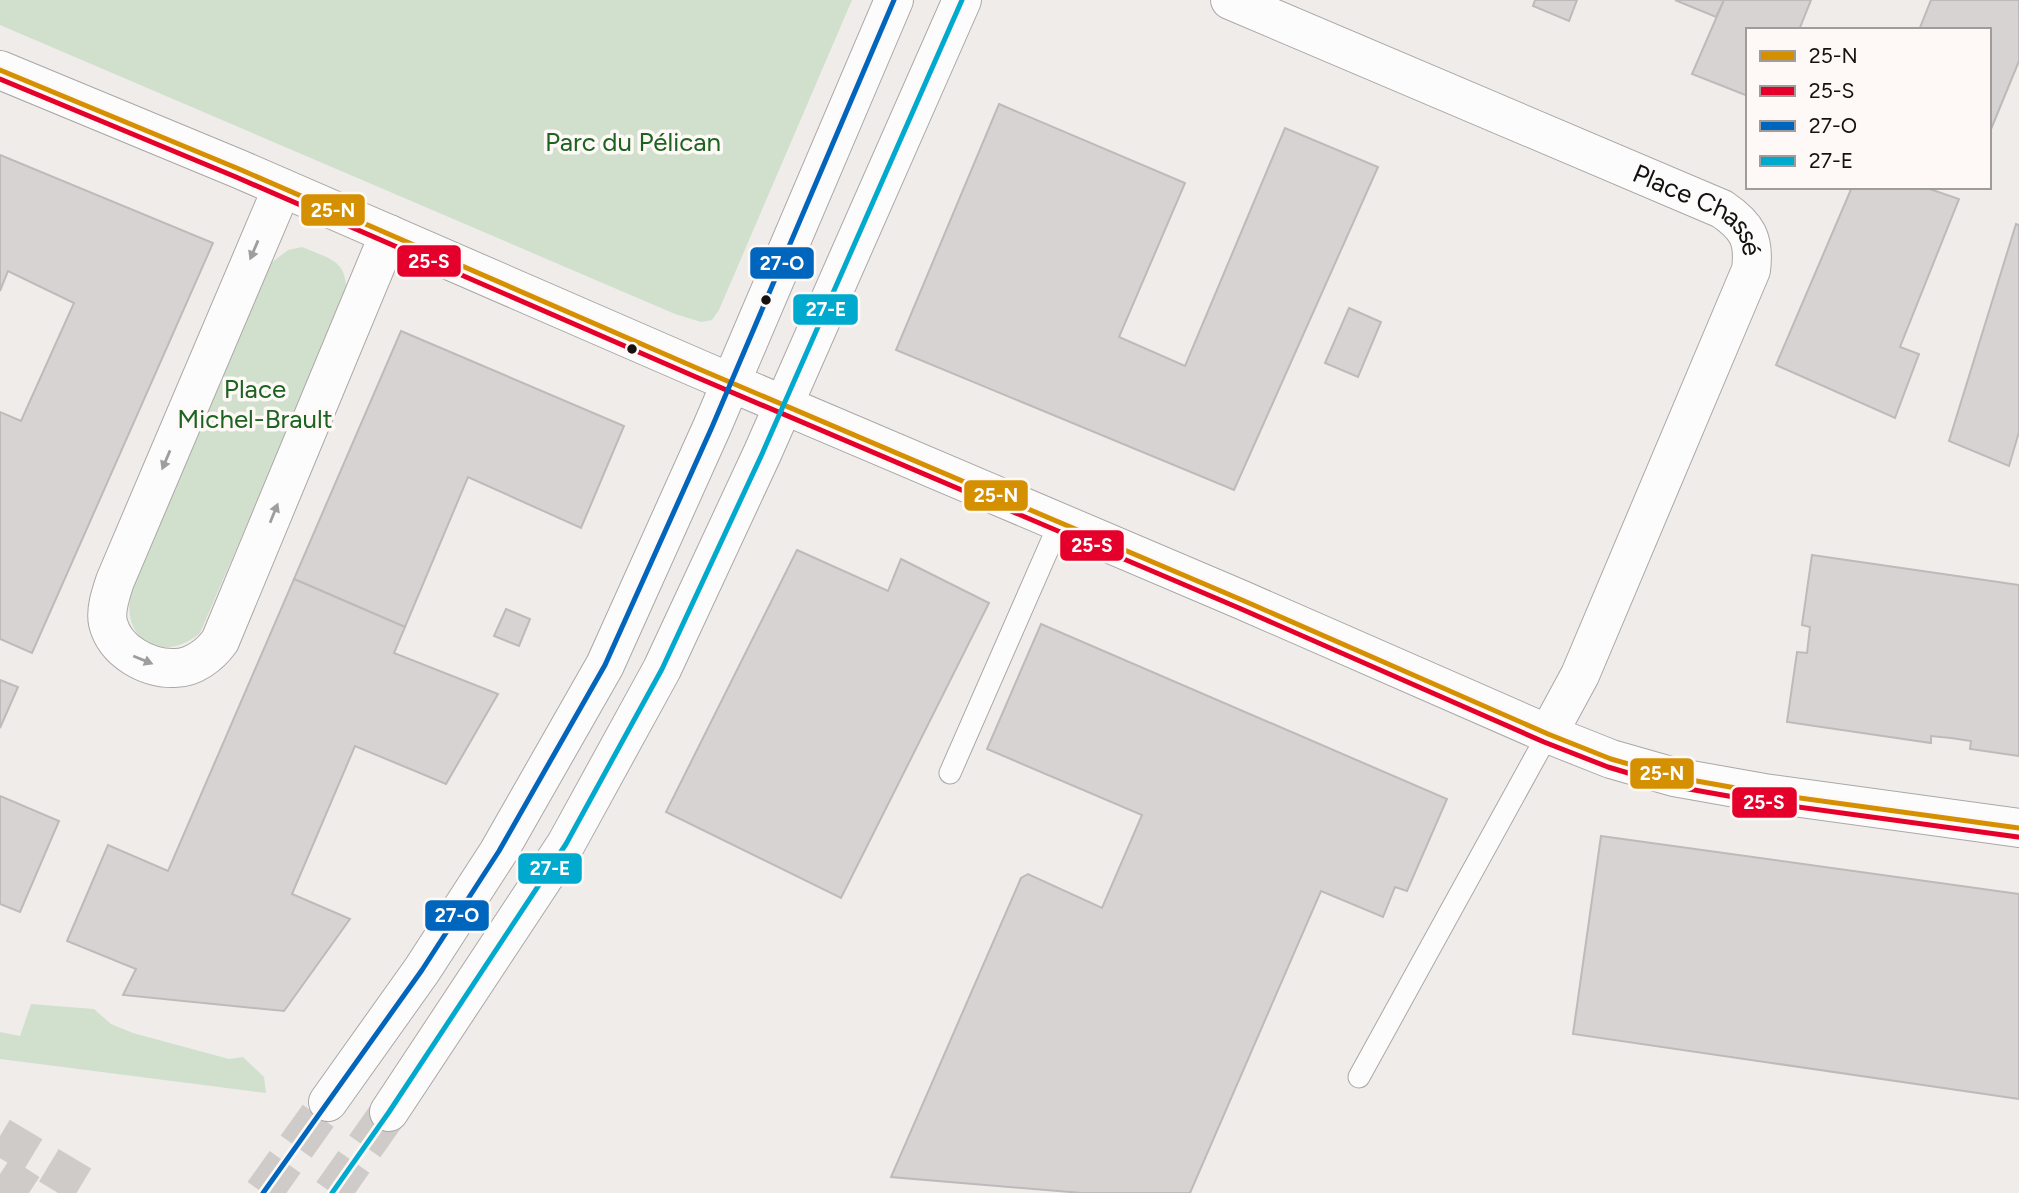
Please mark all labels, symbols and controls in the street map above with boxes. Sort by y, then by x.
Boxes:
legend [1746,28,1991,189]
text: 25-N [1809,43,1858,68]
text: 25-S [1809,78,1854,103]
text: 27-O [1809,113,1857,138]
park label: Parc du Pélican [545,126,721,158]
text: 27-E [1809,148,1853,173]
street label: Place Chassé [1628,157,1768,258]
line badge: 25-N [300,193,366,227]
text: 25-N [311,199,355,222]
one-way arrow [249,240,260,261]
line badge: 25-S [396,244,462,278]
line badge: 27-O [749,246,815,280]
text: 25-S [408,250,450,273]
text: 27-O [760,252,804,275]
unlabelled marker [759,293,773,307]
line badge: 27-E [792,293,859,326]
text: 27-E [806,298,846,321]
unlabelled marker [625,342,639,356]
park label: Place Michel-Brault [177,373,333,435]
one-way arrow [160,450,172,470]
line badge: 25-N [963,479,1029,512]
text: 25-N [974,484,1018,507]
one-way arrow [268,502,279,523]
line badge: 25-S [1059,529,1125,562]
text: 25-S [1071,534,1113,557]
one-way arrow [132,655,153,666]
line badge: 25-N [1629,757,1695,790]
text: 25-N [1640,762,1684,785]
line badge: 25-S [1731,786,1798,819]
text: 25-S [1743,791,1785,814]
line badge: 27-E [517,852,583,885]
text: 27-E [530,857,570,880]
line badge: 27-O [424,899,490,932]
text: 27-O [435,904,479,927]

